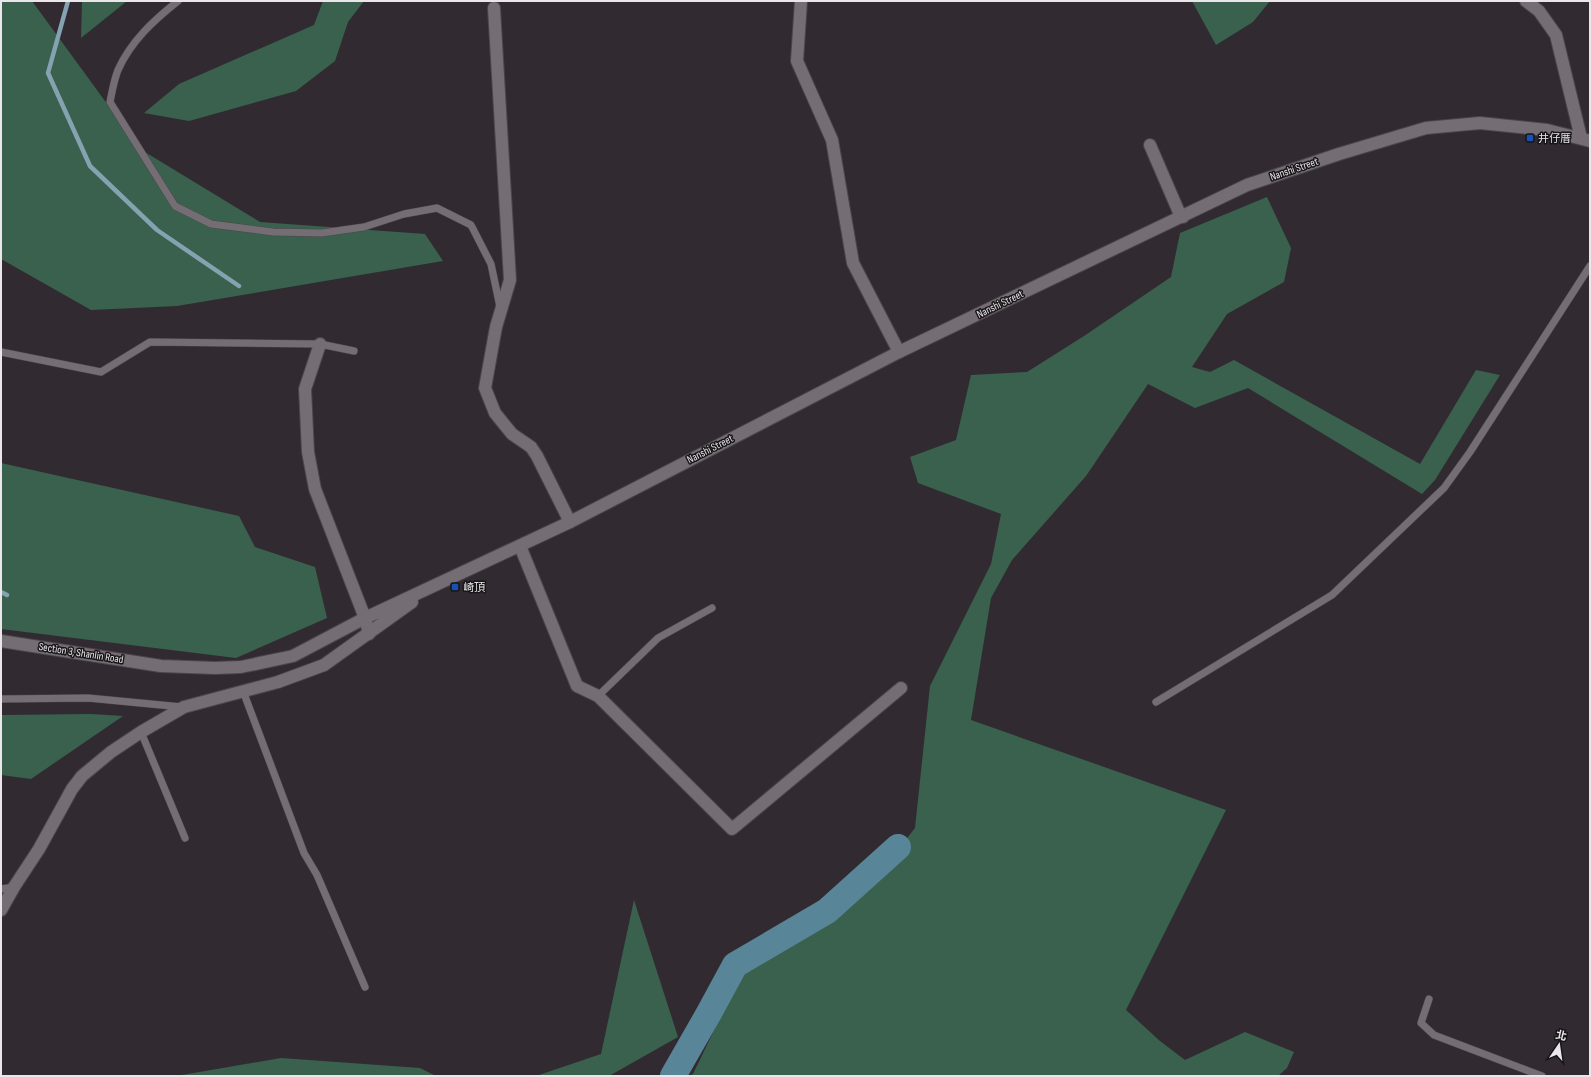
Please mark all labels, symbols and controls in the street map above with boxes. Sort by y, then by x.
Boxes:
place label: 井仔厝 [1538,132,1571,145]
marker: 井仔厝 [1525,133,1535,143]
street label: Nanshi Street [1268,154,1320,183]
street label: Nanshi Street [975,287,1026,321]
street label: Nanshi Street [685,432,736,466]
place label: 崎頂 [463,581,485,594]
marker: 崎頂 [450,582,460,592]
street label: Section 3, Shanlin Road [38,640,125,666]
north arrow [1539,1025,1579,1065]
text: 北 [1554,1028,1568,1043]

